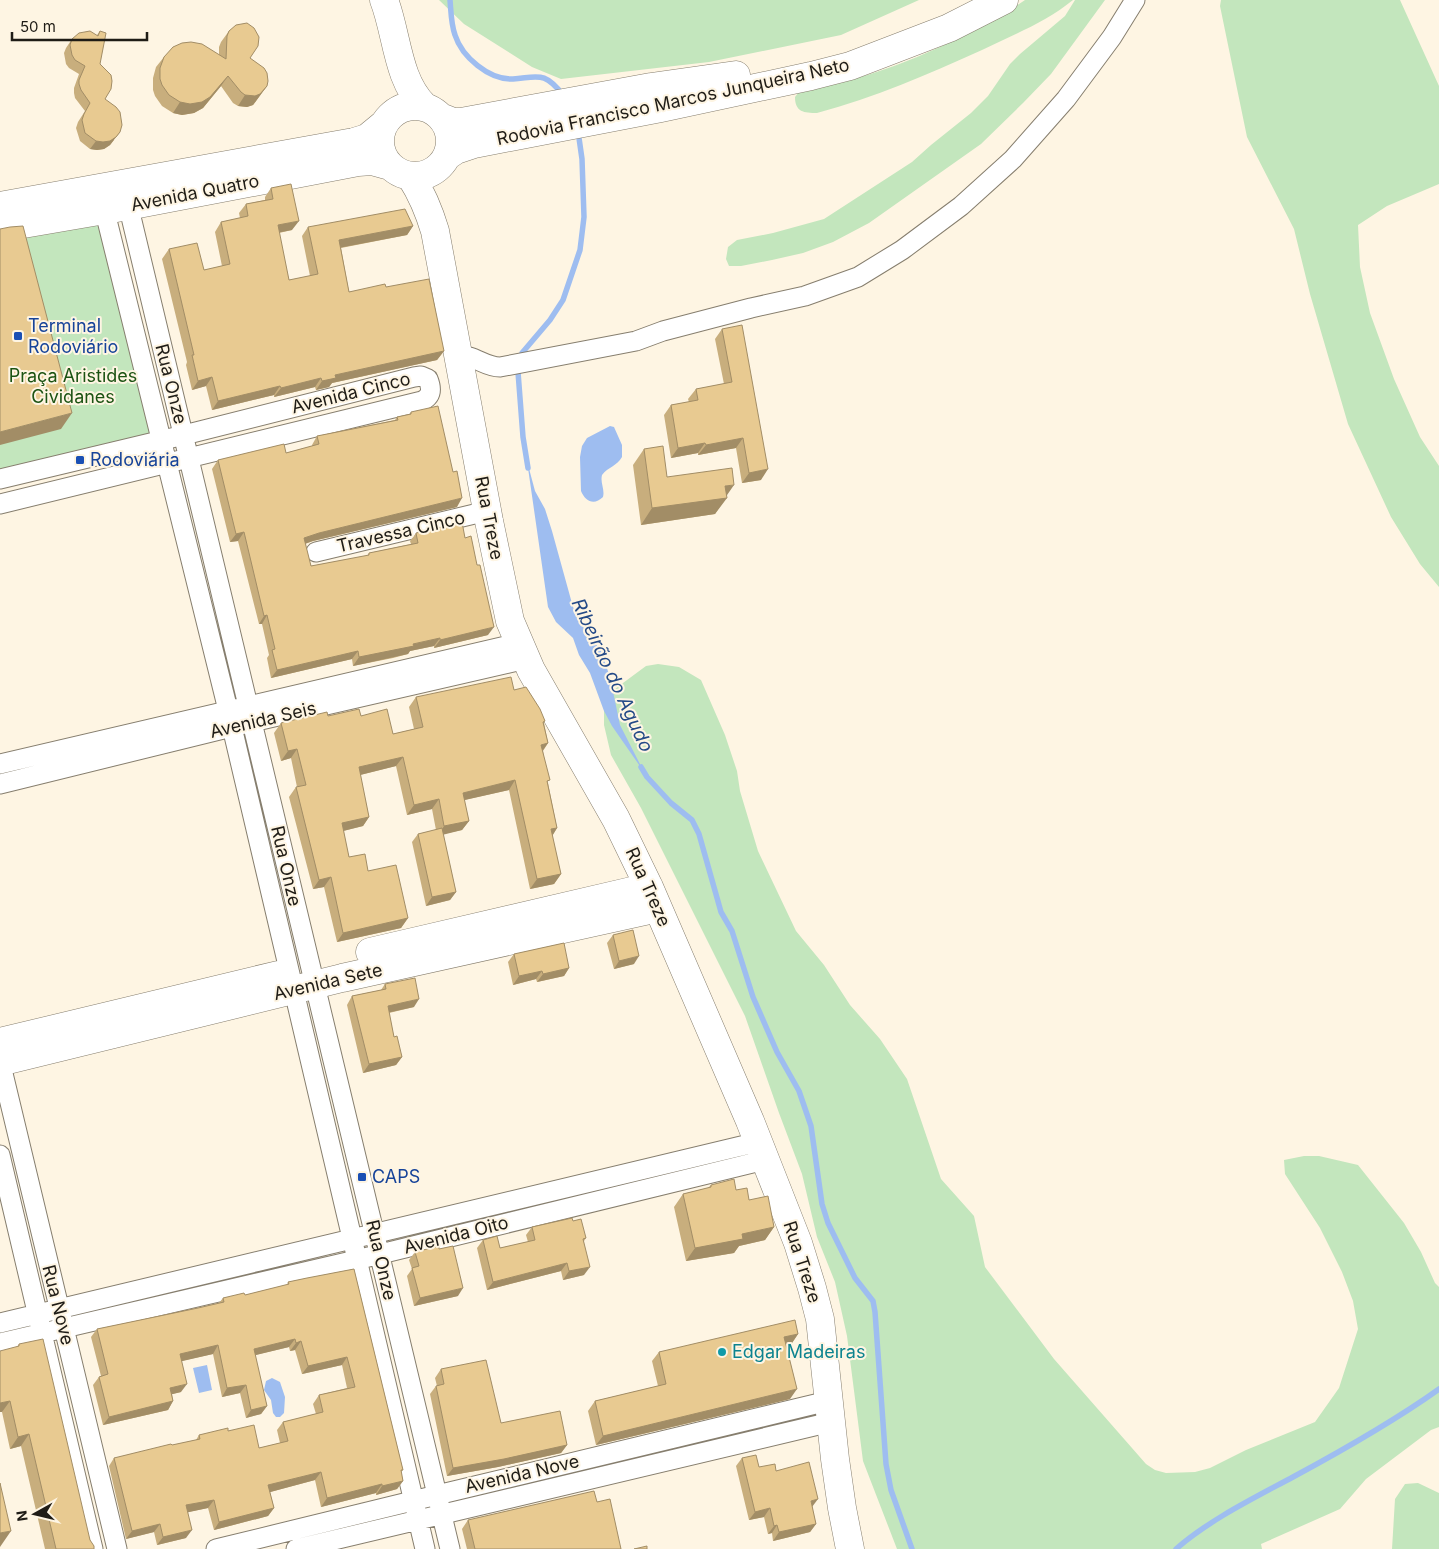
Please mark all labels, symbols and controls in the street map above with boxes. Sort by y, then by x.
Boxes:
scale bar [12,10,148,42]
text: 50 m [20,17,56,36]
street label: Rodovia Francisco Marcos Junqueira Neto [495,54,851,149]
street label: Avenida Quatro [129,170,261,215]
place label: Terminal Rodoviário [28,315,118,357]
marker: Terminal Rodoviário [12,330,24,342]
street label: Rua Onze [151,342,192,426]
park label: Praça Aristides Cividanes [9,365,137,407]
street label: Avenida Cinco [289,368,413,417]
place label: Rodoviária [90,449,180,470]
marker: Rodoviária [74,454,86,466]
street label: Rua Treze [471,474,508,562]
street label: Travessa Cinco [335,507,467,556]
water label: Ribeirão do Agudo [567,595,658,756]
street label: Avenida Seis [208,697,318,742]
street label: Rua Onze [267,824,306,908]
street label: Rua Treze [622,844,675,930]
street label: Avenida Sete [271,959,384,1004]
place label: CAPS [372,1166,420,1187]
marker: CAPS [356,1171,368,1183]
street label: Avenida Oito [401,1211,510,1258]
street label: Rua Onze [362,1218,401,1302]
street label: Rua Treze [779,1218,826,1305]
street label: Rua Nove [38,1263,79,1347]
place label: Edgar Madeiras [732,1341,865,1362]
marker: Edgar Madeiras [716,1346,728,1358]
street label: Avenida Nove [463,1450,581,1497]
north arrow [10,1489,60,1539]
text: N [12,1509,31,1522]

